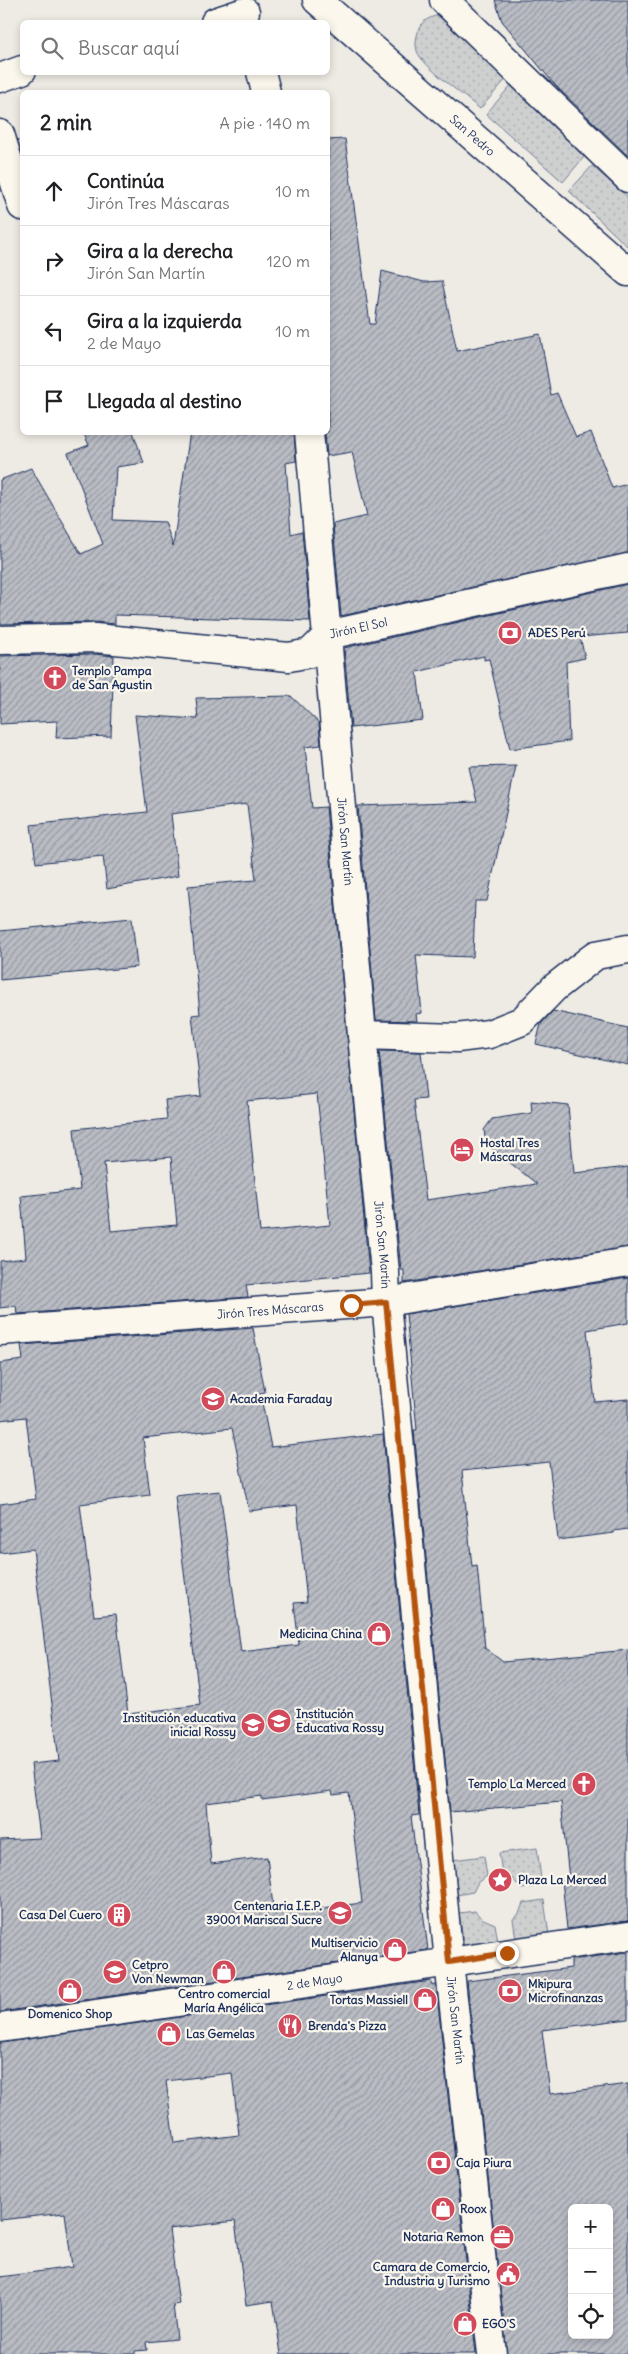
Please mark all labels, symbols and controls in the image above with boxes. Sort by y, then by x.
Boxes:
search box [20,20,330,75]
icon: search [38,34,66,62]
text: Buscar aquí [78,36,179,60]
text: 2 min [40,109,92,136]
street label: San Pedro [447,111,498,159]
text: A pie · 140 m [219,113,310,133]
text: Continúa [87,169,164,193]
icon: ahead [40,177,68,205]
text: 10 m [275,181,310,201]
text: Jirón Tres Máscaras [87,193,230,213]
text: Gira a la derecha [87,239,233,263]
icon: right [40,247,68,275]
text: 120 m [267,251,310,271]
text: Jirón San Martín [87,263,205,283]
text: Gira a la izquierda [87,309,242,333]
icon: left [40,317,68,345]
text: 10 m [275,321,310,341]
text: 2 de Mayo [87,333,161,353]
icon: arrive [40,387,68,415]
text: Llegada al destino [87,389,242,413]
street label: Jirón El Sol [328,614,389,641]
bank icon: ADES Perú [497,620,523,646]
place label: ADES Perú [528,625,586,640]
place label: Templo Pampa de San Agustin [72,663,152,693]
church icon: Templo Pampa de San Agustin [42,665,68,691]
street label: Jirón San Martín [334,797,357,886]
place label: Hostal Tres Máscaras [480,1135,540,1164]
hotel icon: Hostal Tres Máscaras [449,1137,475,1163]
street label: Jirón San Martín [371,1200,394,1289]
route start [340,1294,363,1317]
street label: Jirón Tres Máscaras [216,1299,324,1322]
school or university icon: Academia Faraday [200,1386,226,1412]
place label: Academia Faraday [230,1391,332,1407]
shop icon: Medicina China [366,1621,392,1647]
place label: Medicina China [279,1626,362,1641]
place label: Institución Educativa Rossy [296,1706,384,1736]
school or university icon: Institución Educativa Rossy [266,1708,292,1734]
place label: Institución educativa inicial Rossy [123,1710,236,1740]
school or university icon: Institución educativa inicial Rossy [240,1712,266,1738]
church icon: Templo La Merced [571,1771,597,1797]
place label: Templo La Merced [468,1776,566,1792]
place icon: Plaza La Merced [487,1867,513,1893]
place label: Plaza La Merced [518,1872,607,1887]
place label: Centenaria I.E.P. 39001 Mariscal Sucre [206,1898,323,1927]
school or university icon: Centenaria I.E.P. 39001 Mariscal Sucre [327,1900,353,1926]
building icon: Casa Del Cuero [106,1902,132,1928]
place label: Casa Del Cuero [19,1907,102,1922]
place label: Multiservicio Alanya [311,1935,378,1965]
shop icon: Multiservicio Alanya [382,1937,408,1963]
route end [496,1942,519,1965]
place label: Cetpro Von Newman [132,1957,204,1986]
school or university icon: Cetpro Von Newman [102,1959,128,1985]
shop icon: Centro comercial María Angélica [211,1959,237,1985]
street label: 2 de Mayo [286,1970,344,1993]
street label: Jirón San Martín [444,1975,468,2065]
place label: Mkipura Microfinanzas [528,1976,604,2005]
shop icon: Domenico Shop [57,1978,83,2004]
bank icon: Mkipura Microfinanzas [497,1978,523,2004]
place label: Centro comercial María Angélica [178,1986,270,2016]
shop icon: Tortas Massiell [412,1987,438,2013]
place label: Tortas Massiell [330,1992,408,2007]
place label: Domenico Shop [28,2006,112,2022]
restaurant icon: Brenda's Pizza [277,2013,303,2039]
place label: Brenda's Pizza [308,2018,387,2033]
shop icon: Las Gemelas [156,2021,182,2047]
place label: Las Gemelas [186,2026,255,2041]
bank icon: Caja Piura [426,2150,452,2176]
place label: Caja Piura [456,2155,512,2170]
shop icon: Roox [430,2196,456,2222]
place label: Roox [460,2201,487,2216]
map controls [568,2204,613,2339]
button: + [568,2204,613,2249]
office icon: Notaria Remon [489,2224,515,2250]
place label: Notaria Remon [403,2229,484,2244]
button: − [568,2249,613,2294]
place label: Camara de Comercio, Industria y Turismo [373,2259,490,2289]
public building icon: Camara de Comercio, Industria y Turismo [495,2261,521,2287]
button: locate [568,2294,613,2339]
shop icon: EGO'S [452,2311,478,2337]
place label: EGO'S [482,2316,516,2331]

